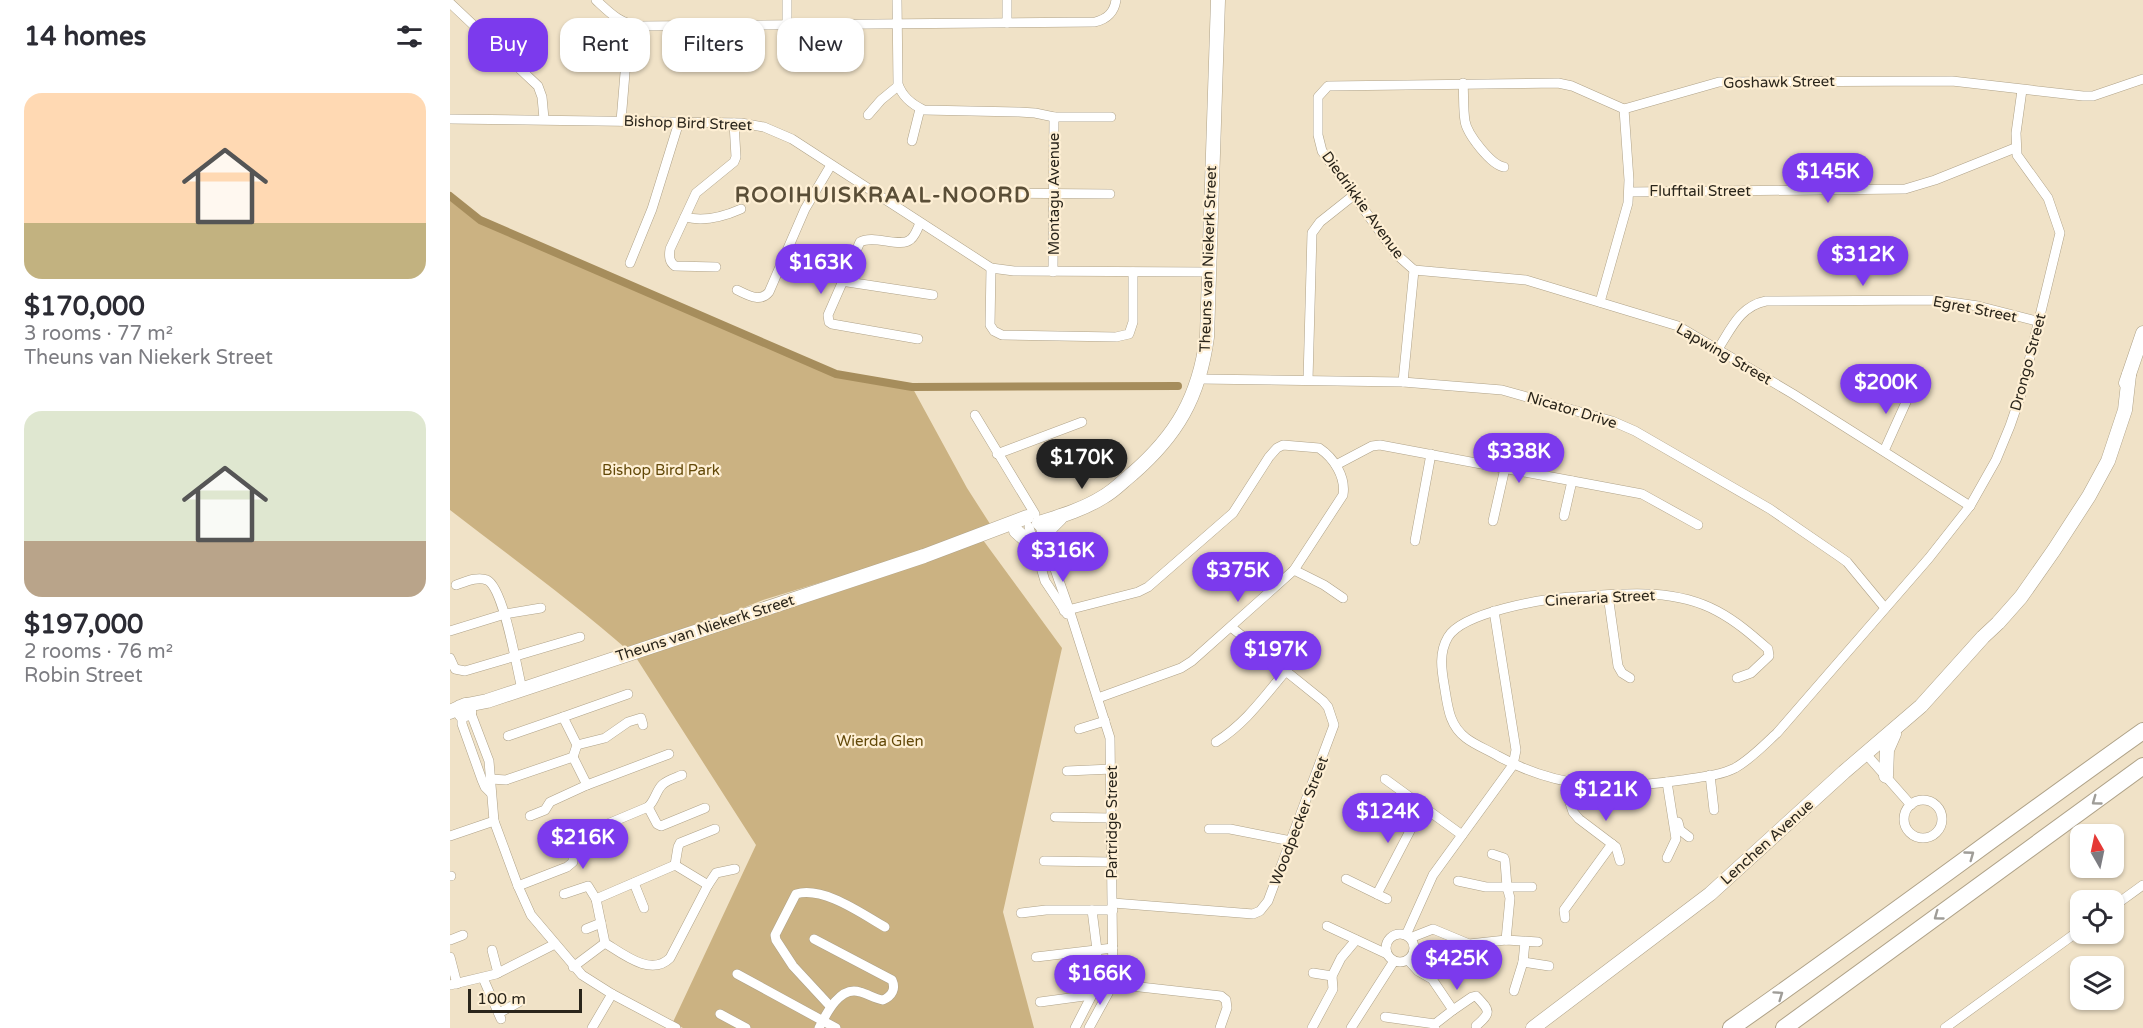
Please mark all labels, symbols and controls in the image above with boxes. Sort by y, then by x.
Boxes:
chip: Buy [468,18,548,72]
chip: Rent [560,18,650,72]
chip: Filters [662,18,765,72]
chip: New [777,18,864,72]
icon: filters [393,20,426,53]
text: 14 homes [24,21,146,52]
street label: Goshawk Street [1723,72,1835,92]
street label: Bishop Bird Street [623,112,753,134]
icon: home [171,132,279,240]
street label: Montagu Avenue [1045,133,1063,255]
street label: Diedrikkie Avenue [1318,148,1408,262]
pin: $145K [1786,153,1870,204]
text: $145K [1796,160,1860,184]
street label: Theuns van Niekerk Street [1196,165,1220,353]
street label: Flufftail Street [1649,182,1751,200]
district label: ROOIHUISKRAAL-NOORD [735,183,1031,208]
pin: $312K [1821,236,1905,287]
text: $312K [1831,243,1895,267]
pin: $163K [779,244,863,295]
text: $163K [789,251,853,275]
text: $170,000 [24,291,145,322]
street label: Egret Street [1931,292,2019,326]
street label: Drongo Street [2006,311,2050,413]
street label: Lapwing Street [1673,319,1775,389]
text: 3 rooms · 77 m² [24,322,173,346]
text: Theuns van Niekerk Street [24,346,273,370]
pin: $200K [1844,364,1928,415]
text: $200K [1854,371,1918,395]
street label: Nicator Drive [1525,388,1619,432]
pin: $338K [1477,433,1561,484]
pin: $170K [1040,439,1124,490]
text: $338K [1487,440,1551,464]
text: $170K [1050,446,1114,470]
icon: home [171,450,279,558]
park label: Bishop Bird Park [602,461,720,479]
pin: $316K [1021,532,1105,583]
text: $316K [1031,539,1095,563]
pin: $375K [1196,552,1280,603]
text: $375K [1206,559,1270,583]
street label: Cineraria Street [1544,586,1656,610]
street label: Theuns van Niekerk Street [613,591,797,665]
text: $197,000 [24,609,143,640]
pin: $197K [1234,631,1318,682]
text: $197K [1244,638,1308,662]
text: 2 rooms · 76 m² [24,640,173,664]
text: Robin Street [24,664,143,688]
park label: Wierda Glen [836,732,924,750]
street label: Woodpecker Street [1266,753,1332,888]
street label: Partridge Street [1103,765,1121,879]
pin: $121K [1564,771,1648,822]
text: $121K [1574,778,1638,802]
pin: $124K [1346,793,1430,844]
one-way arrow [2091,793,2102,804]
street label: Lenchen Avenue [1717,796,1817,888]
text: $124K [1356,800,1420,824]
pin: $216K [541,819,625,870]
north arrow [2070,824,2124,878]
map controls [2070,824,2124,1010]
text: $216K [551,826,615,850]
one-way arrow [1964,851,1975,862]
button: locate [2070,890,2124,944]
one-way arrow [1934,908,1945,919]
pin: $425K [1415,940,1499,991]
text: $425K [1425,947,1489,971]
pin: $166K [1058,955,1142,1006]
button: layers [2070,956,2124,1010]
text: $166K [1068,962,1132,986]
scale bar [468,986,582,1014]
text: 100 m [477,989,526,1009]
one-way arrow [1772,991,1783,1002]

